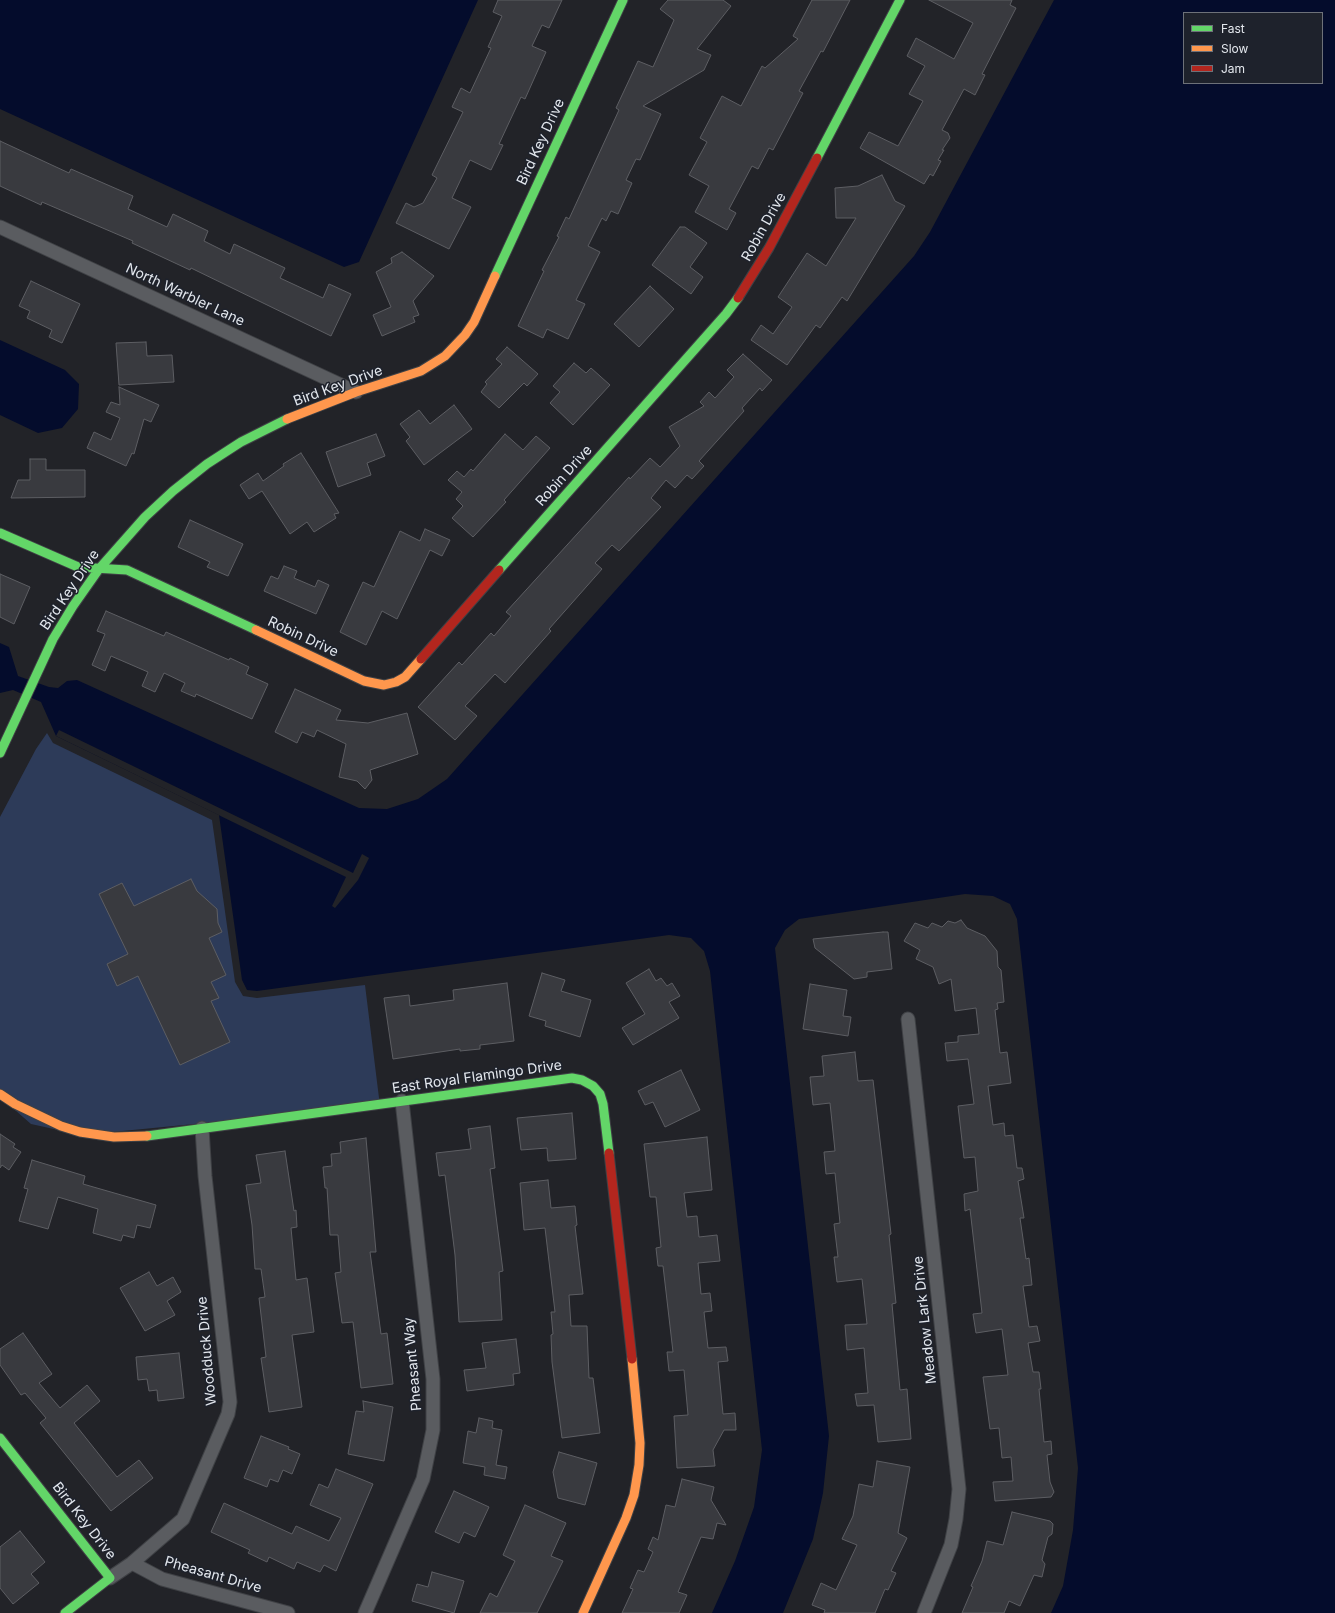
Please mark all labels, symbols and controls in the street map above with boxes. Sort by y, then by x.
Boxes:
legend [1183,12,1323,84]
text: Fast [1221,21,1245,36]
text: Slow [1221,41,1248,56]
text: Jam [1221,61,1245,76]
street label: Bird Key Drive [514,96,568,188]
street label: Robin Drive [738,190,790,264]
street label: North Warbler Lane [123,260,247,330]
street label: Bird Key Drive [291,362,385,410]
street label: Robin Drive [532,442,596,510]
street label: Bird Key Drive [37,547,103,633]
street label: Robin Drive [265,613,341,661]
street label: East Royal Flamingo Drive [391,1057,563,1097]
street label: Meadow Lark Drive [910,1255,940,1385]
street label: Woodduck Drive [194,1296,220,1406]
street label: Pheasant Way [401,1316,425,1412]
street label: Bird Key Drive [49,1479,119,1563]
street label: Pheasant Drive [163,1553,263,1597]

